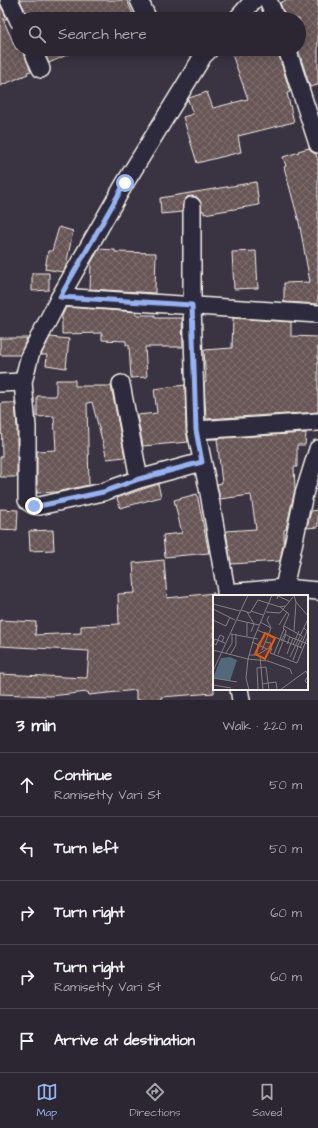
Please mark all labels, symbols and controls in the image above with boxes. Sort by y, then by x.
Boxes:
search box [12,12,306,56]
icon: search [26,23,48,45]
text: Search here [58,24,147,45]
route start [116,174,134,192]
route end [25,497,43,515]
inset map [213,595,308,690]
text: 3 min [16,714,56,738]
text: Walk · 220 m [222,717,302,735]
text: Continue [54,765,112,786]
icon: ahead [16,774,38,796]
text: 50 m [269,776,302,794]
text: Ramisetty Vari St [54,786,161,804]
icon: left [16,838,38,860]
text: Turn left [54,838,118,859]
text: 50 m [269,840,302,858]
icon: right [16,902,38,924]
text: Turn right [54,902,125,923]
text: 60 m [270,904,302,922]
text: Turn right [54,957,125,978]
icon: right [16,966,38,988]
text: 60 m [270,968,302,986]
text: Ramisetty Vari St [54,978,161,996]
icon: arrive [16,1030,38,1052]
text: Arrive at destination [54,1030,195,1051]
tab: Map [36,1081,58,1120]
tab: Directions [129,1081,181,1120]
tab: Saved [252,1081,282,1120]

